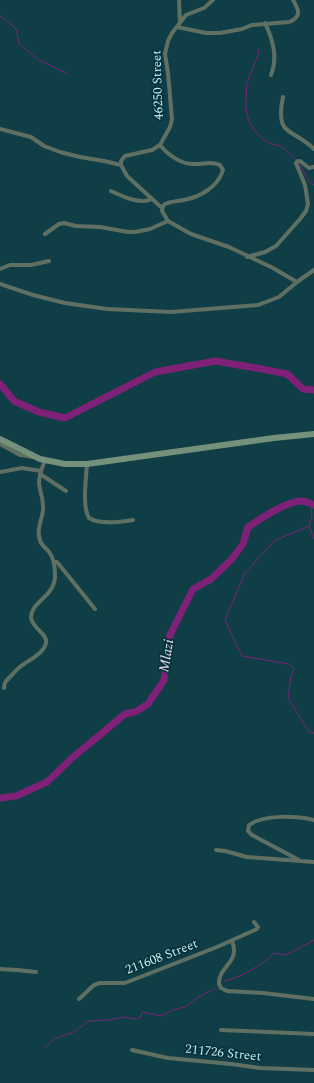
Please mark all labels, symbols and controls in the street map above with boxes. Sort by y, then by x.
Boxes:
street label: 46250 Street [150,50,168,120]
water label: Mlazi [157,638,179,674]
street label: 211608 Street [124,937,200,979]
street label: 211726 Street [184,1042,262,1066]

